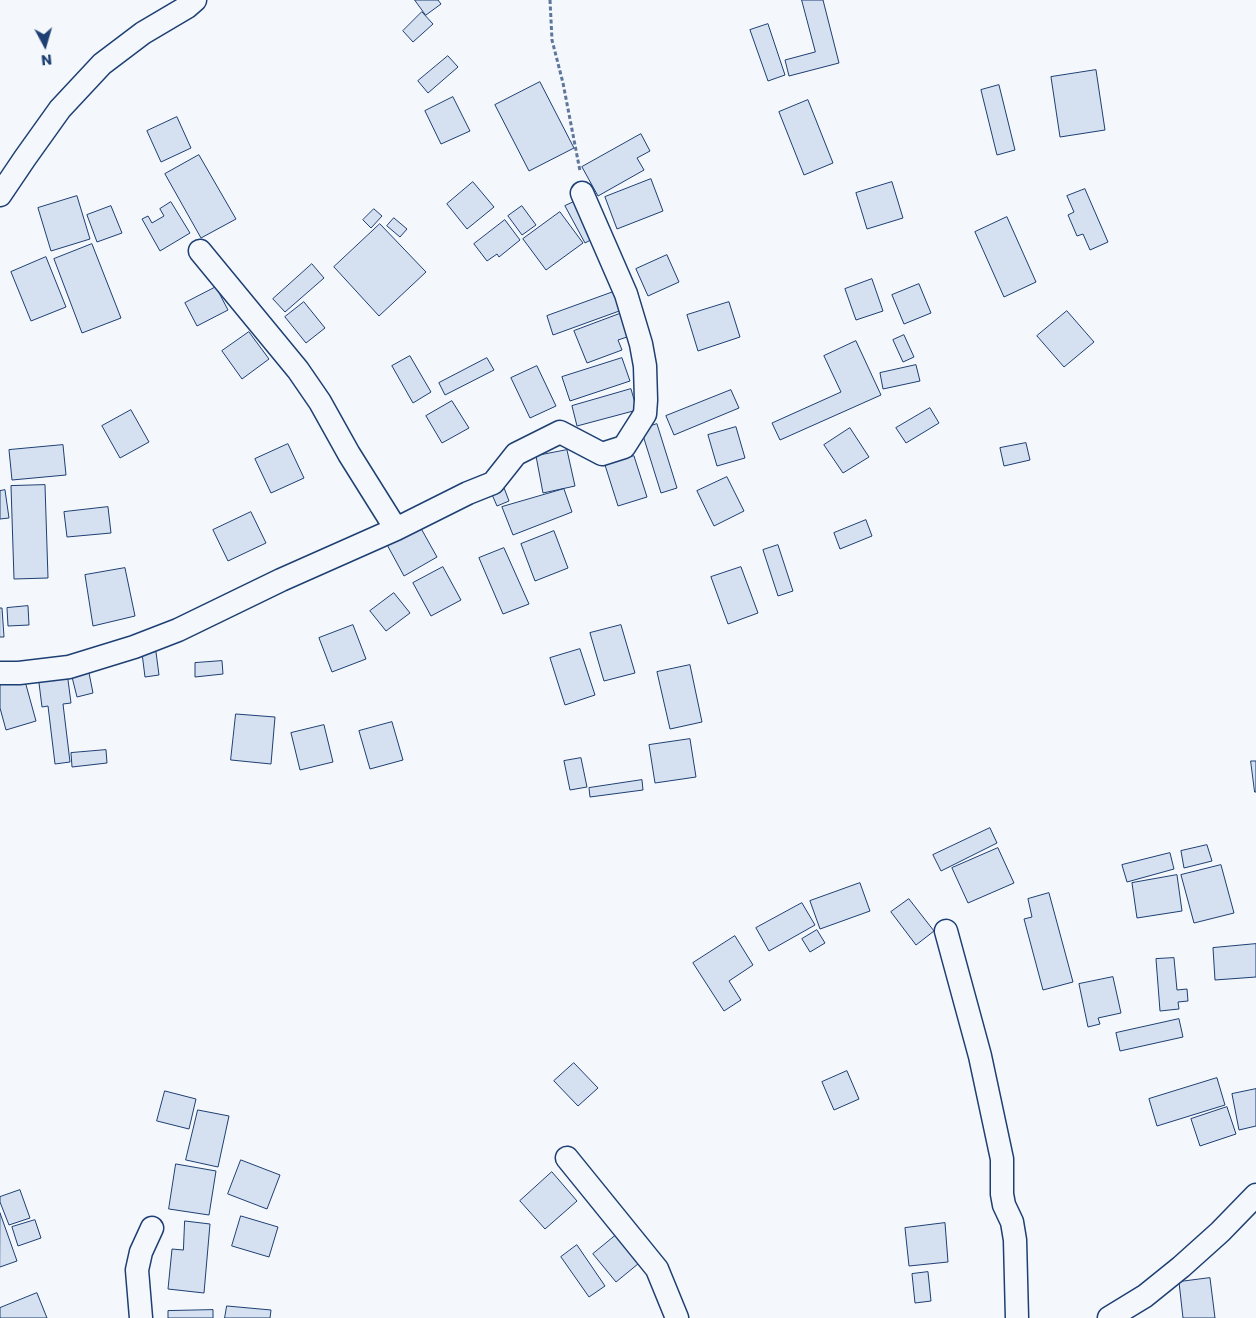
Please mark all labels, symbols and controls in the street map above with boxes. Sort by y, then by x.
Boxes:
north arrow [20,20,70,70]
text: N [40,49,53,70]

